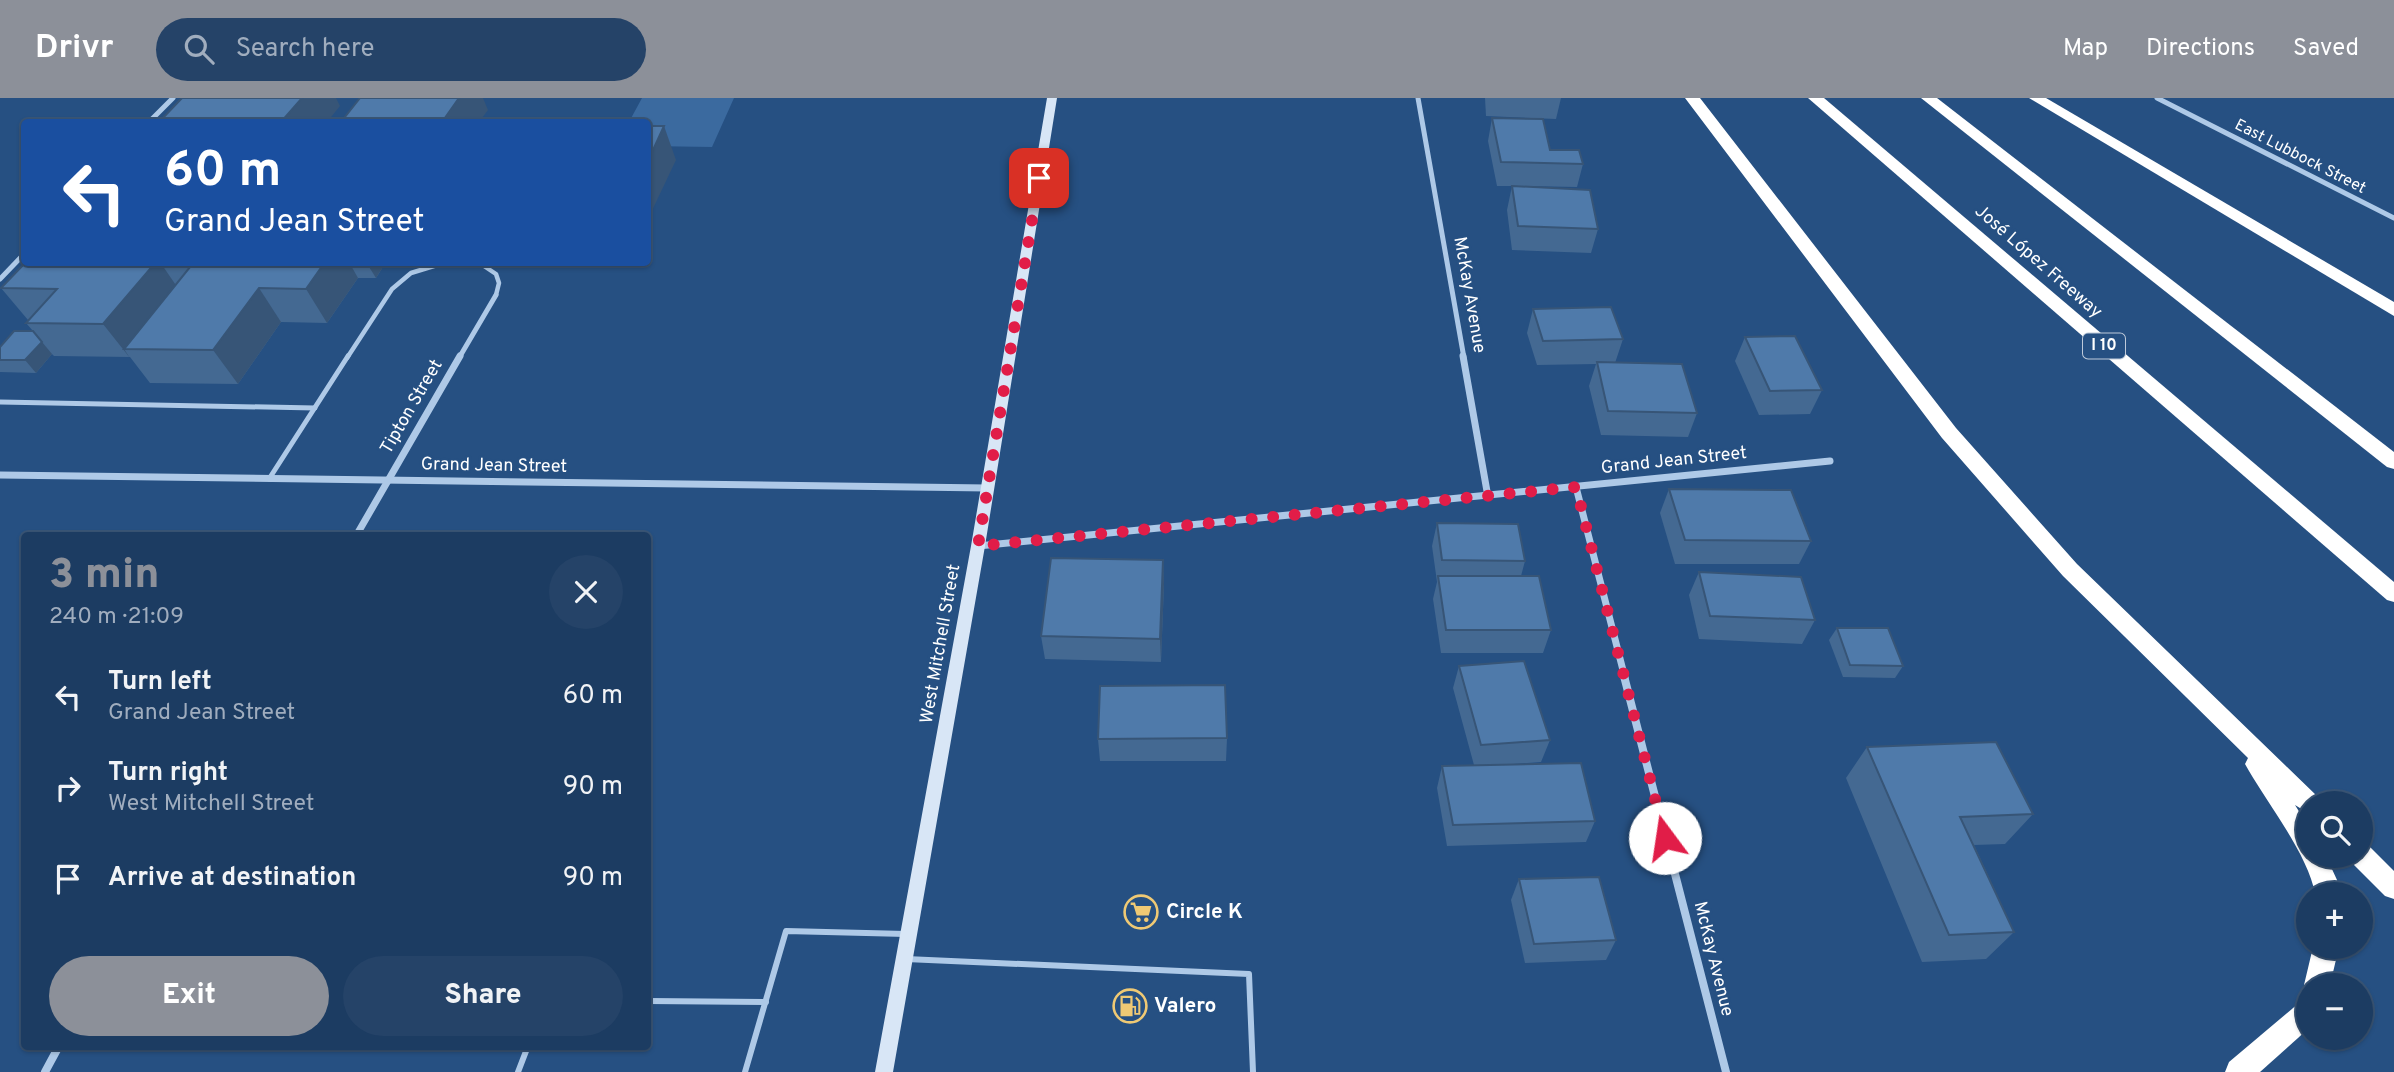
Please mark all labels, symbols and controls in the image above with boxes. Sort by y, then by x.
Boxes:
search box [156,18,646,81]
text: Drivr [35,28,114,70]
icon: search [180,30,218,68]
text: Search here [236,33,375,66]
text: Map [2063,34,2108,64]
text: Directions [2146,34,2255,64]
text: Saved [2293,34,2359,64]
street label: East Lubbock Street [2231,115,2369,199]
text: 60 m [164,142,282,204]
icon: left [49,147,140,238]
pin [1009,148,1069,208]
icon: arrive [1020,159,1058,197]
street label: José López Freeway [1969,200,2107,324]
text: Grand Jean Street [164,203,424,243]
street label: McKay Avenue [1447,235,1491,355]
road number: I 10 [2083,334,2125,358]
street label: Tipton Street [376,356,448,458]
street label: Grand Jean Street [1600,442,1748,480]
street label: Grand Jean Street [421,453,567,479]
text: 3 min [49,550,160,603]
button: close [549,555,623,629]
street label: West Mitchell Street [916,562,966,726]
text: 240 m · 21:09 [49,603,184,632]
text: Turn left [108,666,212,699]
icon: left [49,678,87,716]
text: 60 m [563,680,623,713]
text: Grand Jean Street [108,699,295,728]
text: Turn right [108,757,228,790]
icon: right [49,769,87,807]
text: 90 m [563,771,623,804]
text: West Mitchell Street [108,790,314,819]
map controls [2296,791,2373,1050]
button: search [2296,791,2373,868]
position arrow [1628,801,1702,875]
icon: arrive [49,860,87,898]
text: Arrive at destination [108,862,356,895]
text: 90 m [563,862,623,895]
button: + [2296,882,2373,959]
supermarket icon: Circle K [1122,893,1160,931]
place label: Circle K [1166,899,1243,926]
street label: McKay Avenue [1688,899,1738,1019]
button: Exit [49,956,329,1036]
button: Share [343,956,623,1036]
button: − [2296,973,2373,1050]
fuel station icon: Valero [1111,987,1149,1025]
place label: Valero [1154,993,1216,1020]

